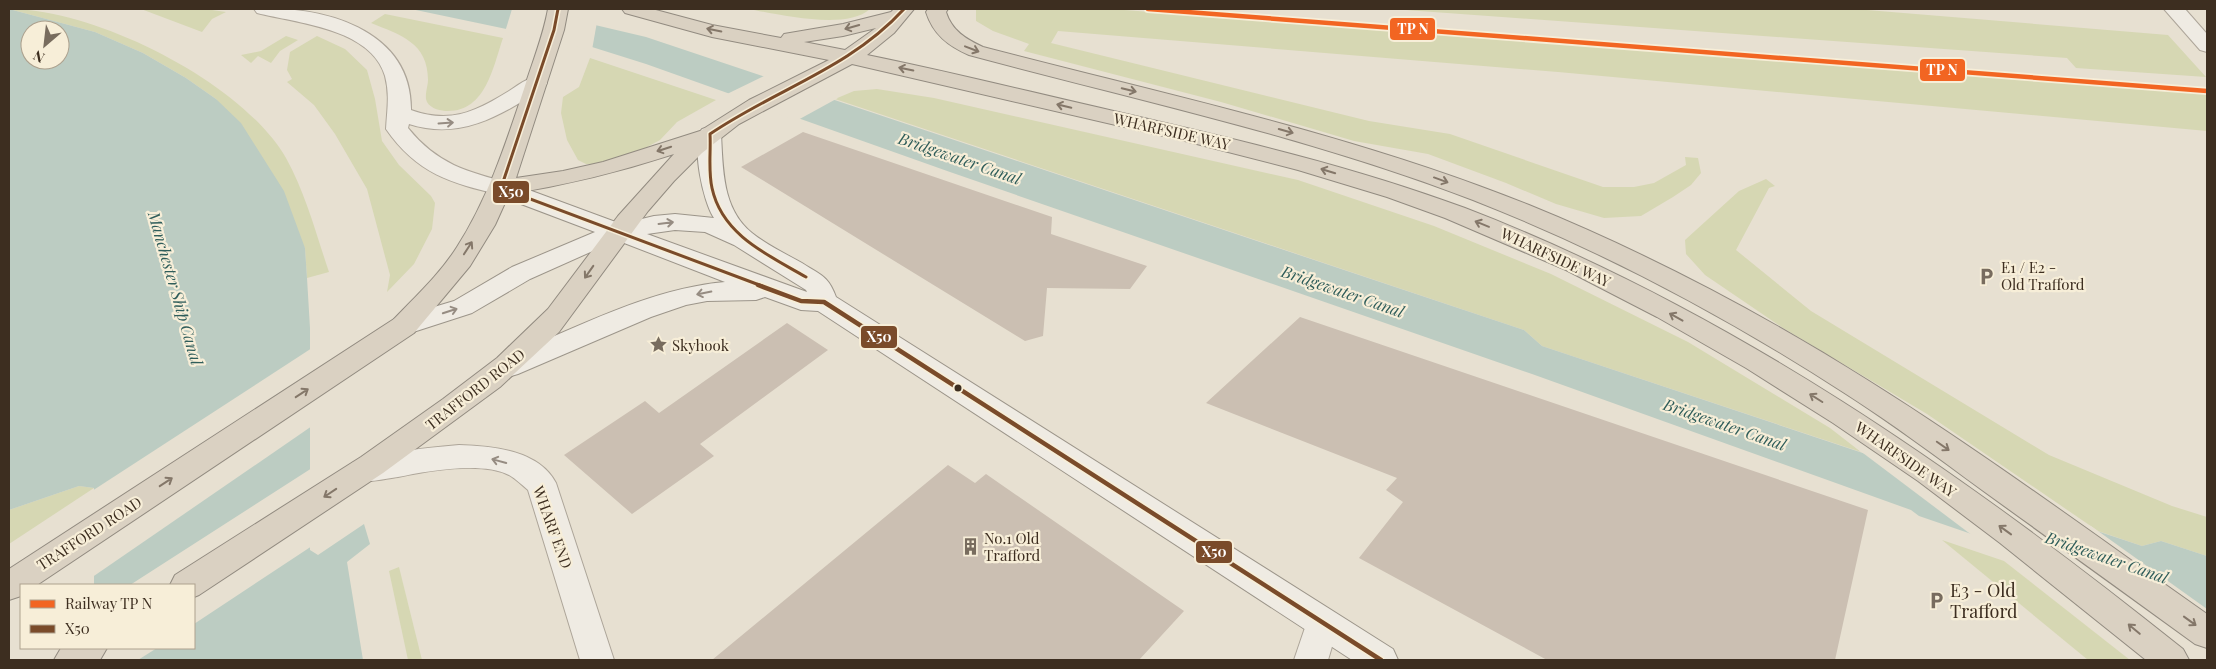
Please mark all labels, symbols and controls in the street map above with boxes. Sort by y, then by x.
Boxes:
line badge: TP N [1389,17,1436,41]
text: TP N [1397,19,1429,38]
north arrow [20,20,70,70]
one-way arrow [844,23,860,33]
one-way arrow [707,25,723,34]
one-way arrow [964,45,979,54]
text: N [30,46,48,68]
line badge: TP N [1919,58,1966,82]
text: TP N [1926,60,1958,79]
one-way arrow [898,64,914,73]
one-way arrow [1120,86,1136,95]
one-way arrow [1057,101,1073,110]
street label: WHARFSIDE WAY [1111,108,1232,154]
one-way arrow [438,119,454,128]
water label: Bridgewater Canal [895,127,1025,189]
one-way arrow [1277,127,1293,137]
one-way arrow [656,145,672,155]
one-way arrow [1321,166,1337,176]
one-way arrow [1433,176,1448,185]
line badge: X50 [492,180,530,204]
text: X50 [498,182,524,201]
water label: Manchester Ship Canal [144,208,208,368]
one-way arrow [657,218,673,228]
one-way arrow [1475,219,1490,228]
street label: WHARFSIDE WAY [1497,222,1614,291]
one-way arrow [464,242,474,256]
place label: E1 / E2 - Old Trafford [2001,257,2085,294]
water label: Bridgewater Canal [1278,260,1408,322]
one-way arrow [584,265,594,279]
parking icon: E1 / E2 - Old Trafford [1977,266,1997,286]
one-way arrow [696,289,712,299]
one-way arrow [442,306,458,316]
one-way arrow [1669,311,1684,321]
line badge: X50 [860,325,898,349]
text: X50 [866,327,892,346]
place icon: Skyhook [648,335,668,355]
place label: Skyhook [672,335,730,355]
street label: TRAFFORD ROAD [421,344,529,434]
unlabelled marker [953,383,963,393]
one-way arrow [295,388,309,398]
water label: Bridgewater Canal [1660,393,1790,455]
one-way arrow [1810,393,1824,403]
street label: WHARFSIDE WAY [1851,416,1961,501]
one-way arrow [1936,441,1950,451]
one-way arrow [491,455,507,465]
one-way arrow [159,477,173,487]
street label: WHARF END [529,482,577,571]
one-way arrow [323,488,337,498]
street label: TRAFFORD ROAD [33,492,145,574]
one-way arrow [1998,525,2012,535]
water label: Bridgewater Canal [2042,526,2172,588]
place label: No.1 Old Trafford [984,528,1041,565]
building icon: No.1 Old Trafford [960,537,980,557]
line badge: X50 [1195,540,1233,564]
text: X50 [1201,542,1227,561]
place label: E3 - Old Trafford [1950,578,2018,623]
legend [20,584,195,649]
parking icon: E3 - Old Trafford [1926,590,1946,610]
text: Railway TP N [65,593,153,613]
one-way arrow [2183,615,2196,626]
text: X50 [65,618,90,638]
one-way arrow [2128,624,2141,635]

